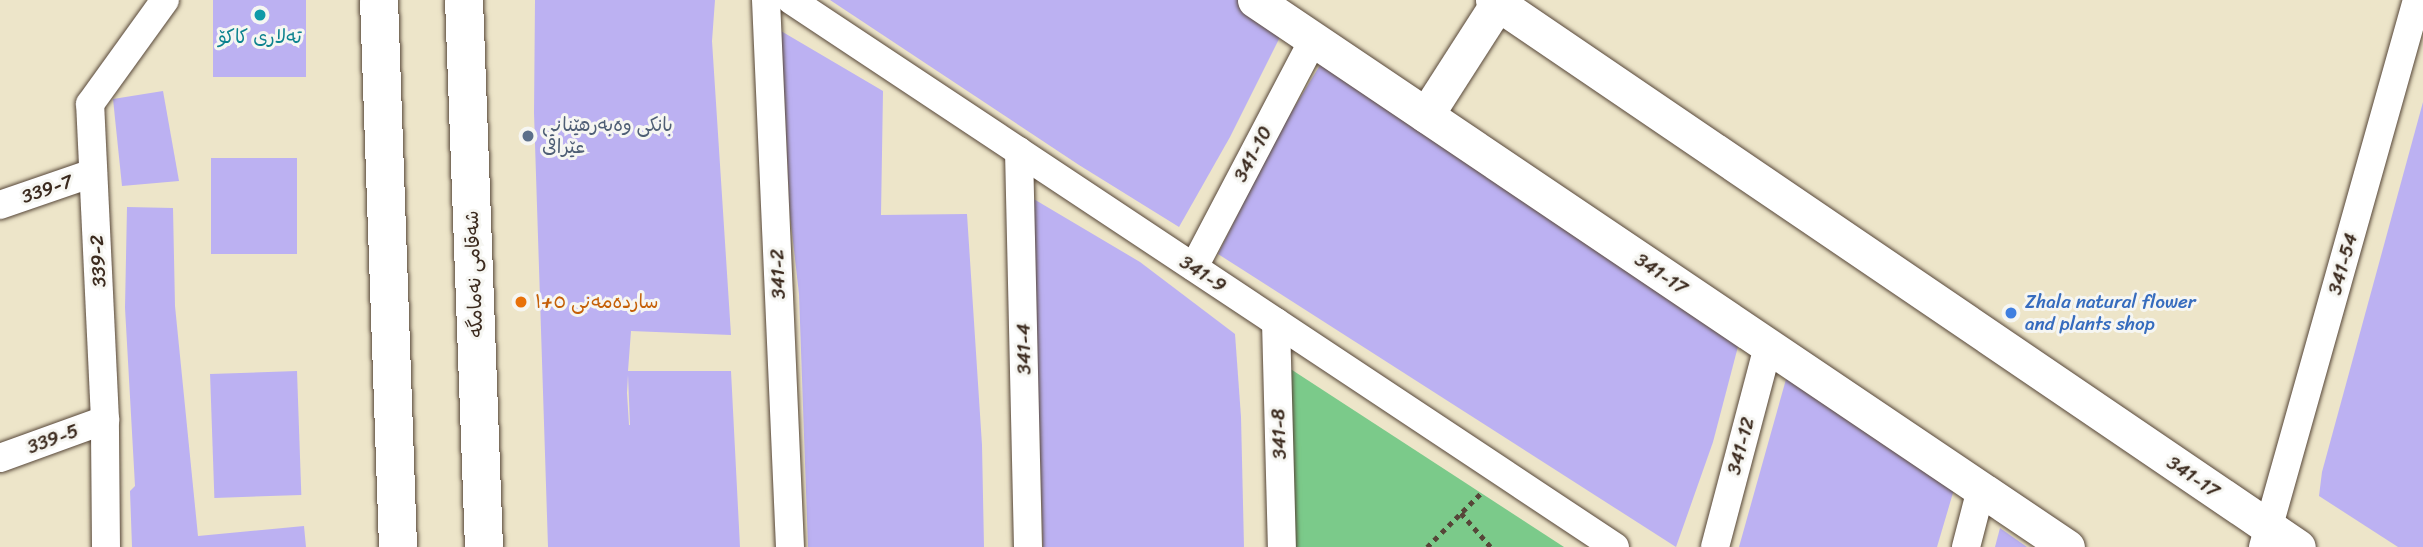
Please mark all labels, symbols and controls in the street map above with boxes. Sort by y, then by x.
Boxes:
marker: تەلاری کاکۆ [252,7,268,23]
place label: تەلاری کاکۆ [218,26,302,48]
place label: بانکی وەبەرهێنانی عێراقی [542,114,673,158]
street label: 341-10 [1229,122,1277,186]
marker: بانکی وەبەرهێنانی عێراقی [520,128,536,144]
street label: 339-7 [19,170,75,208]
street label: شەقامی نەمامگە [460,210,488,338]
street label: 341-54 [2323,231,2363,297]
street label: 339-2 [85,234,111,288]
street label: 341-2 [766,248,790,300]
street label: 341-17 [1630,248,1692,300]
street label: 341-9 [1175,251,1231,297]
place label: ساردەمەنی ٥+١ [535,291,658,313]
place label: Zhala natural flower and plants shop [2025,291,2196,335]
marker: ساردەمەنی ٥+١ [513,294,529,310]
marker: Zhala natural flower and plants shop [2003,305,2019,321]
street label: 341-4 [1012,323,1036,375]
street label: 341-8 [1267,408,1291,460]
street label: 341-12 [1722,415,1760,477]
street label: 339-5 [24,419,82,459]
street label: 341-17 [2162,451,2224,503]

